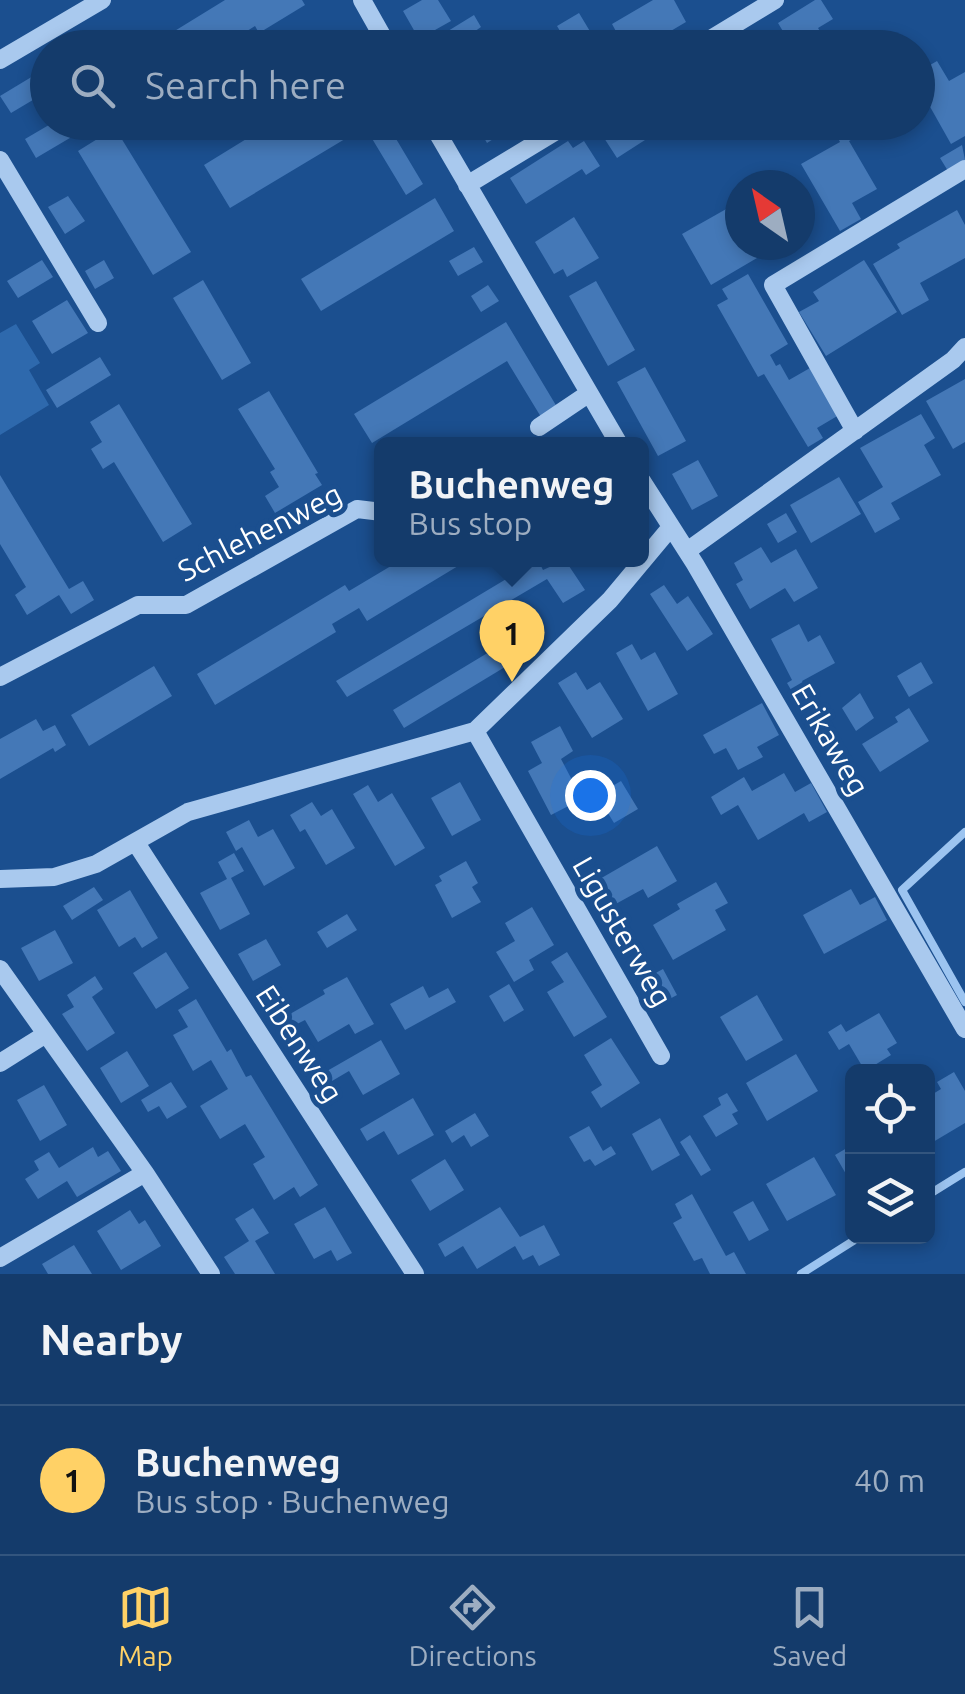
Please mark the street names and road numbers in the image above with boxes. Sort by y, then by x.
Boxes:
street label: Schlehenweg [172,476,347,588]
street label: Erikaweg [785,678,876,801]
street label: Ligusterweg [566,851,679,1012]
street label: Eibenweg [250,979,350,1108]

